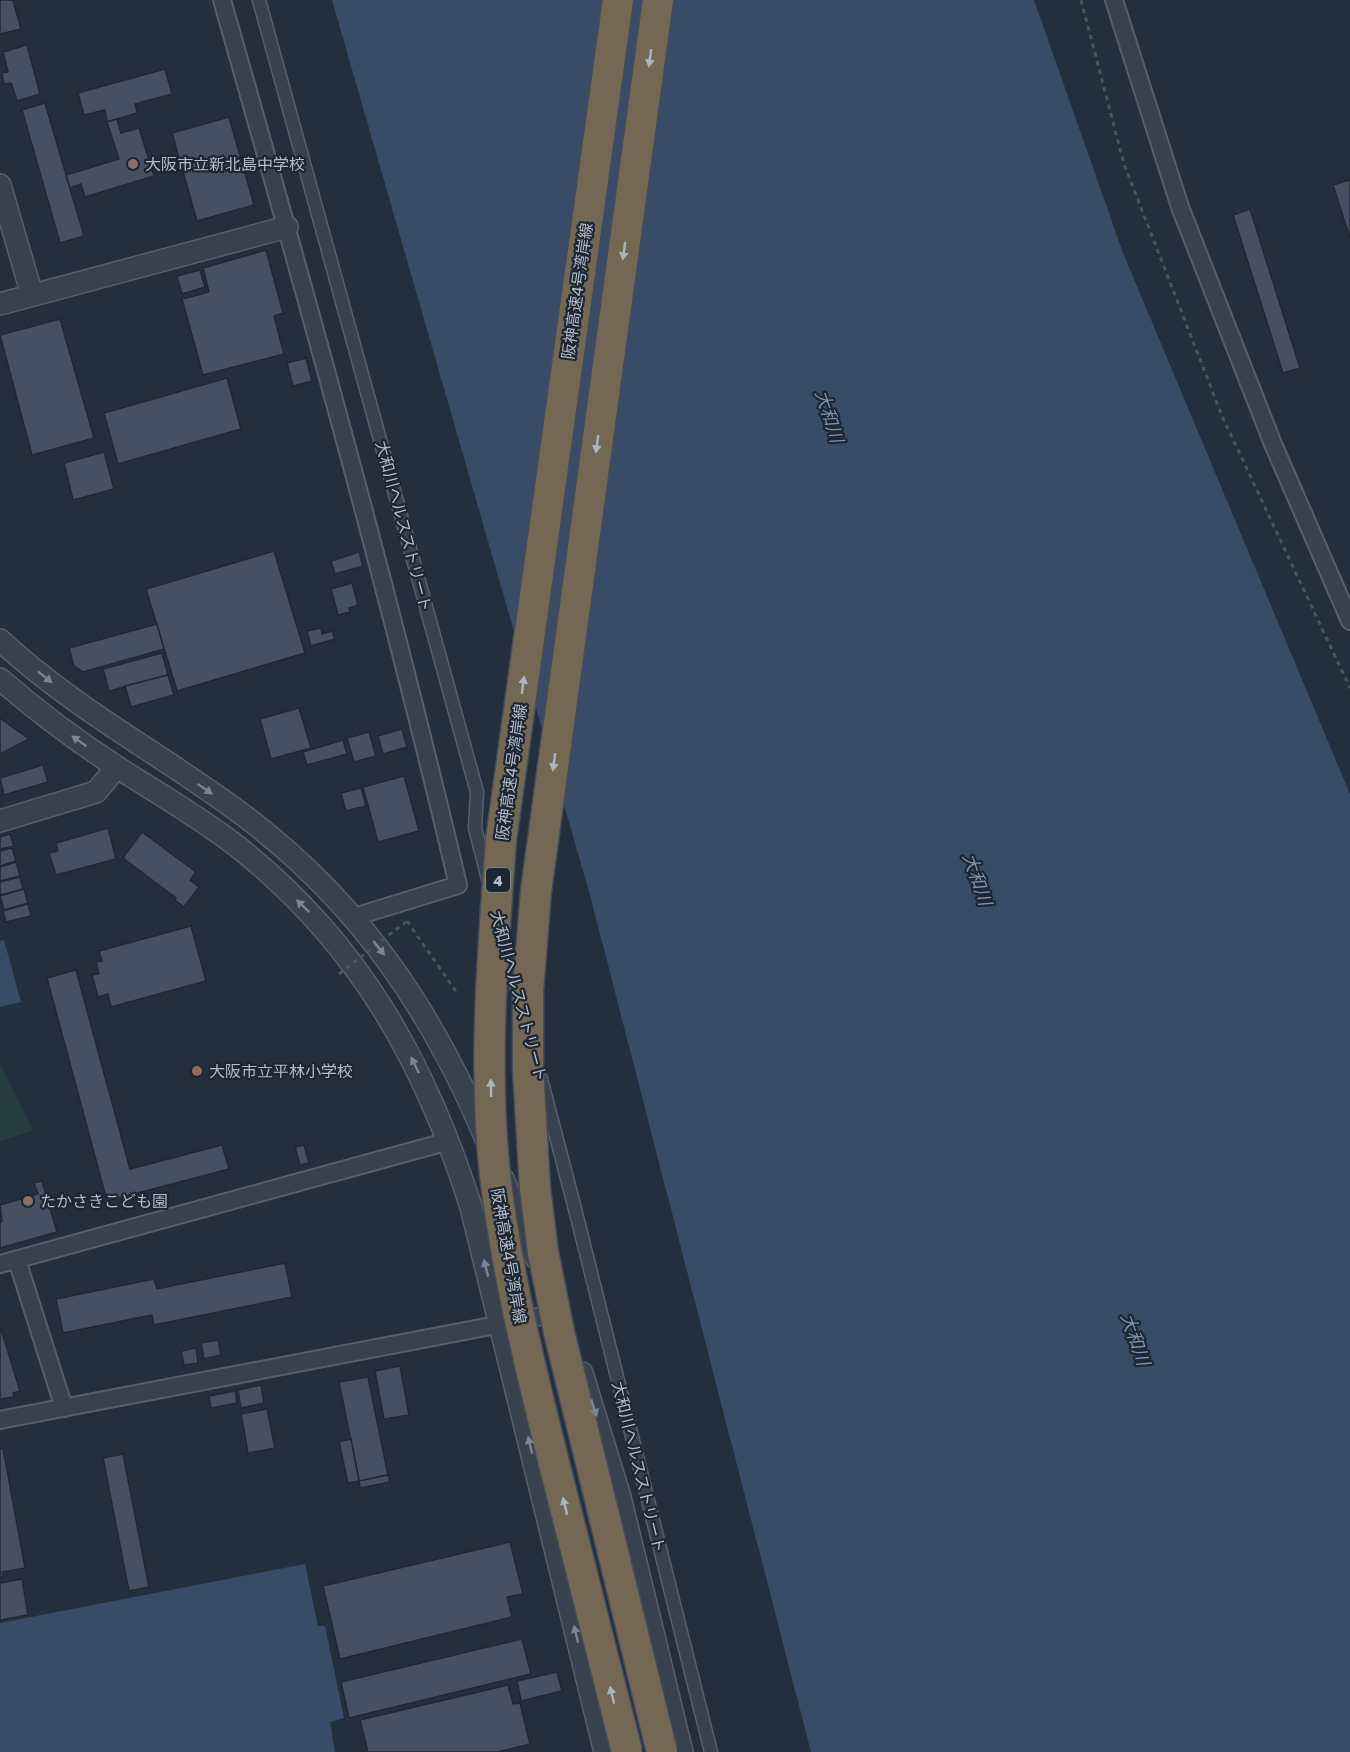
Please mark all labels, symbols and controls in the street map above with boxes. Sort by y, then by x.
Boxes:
one-way arrow [646,49,655,68]
place label: 大阪市立新北島中学校 [145,154,305,174]
marker: 大阪市立新北島中学校 [126,157,140,171]
street label: 阪神高速4号湾岸線 [558,221,596,361]
one-way arrow [619,242,628,261]
water label: 大和川 [811,387,849,447]
one-way arrow [593,435,602,454]
street label: 大和川ヘルスストリート [372,438,436,614]
one-way arrow [37,671,52,683]
one-way arrow [518,675,527,694]
street label: 阪神高速4号湾岸線 [492,702,530,842]
one-way arrow [71,736,87,747]
one-way arrow [549,753,558,772]
one-way arrow [196,783,213,794]
water label: 大和川 [959,850,998,910]
road number: 4 [486,868,510,892]
one-way arrow [296,899,311,913]
street label: 大和川ヘルスストリート [487,908,551,1084]
one-way arrow [372,940,385,956]
one-way arrow [410,1056,420,1074]
place label: 大阪市立平林小学校 [209,1061,353,1081]
marker: 大阪市立平林小学校 [190,1064,204,1078]
one-way arrow [486,1078,496,1097]
street label: 阪神高速4号湾岸線 [487,1186,531,1326]
place label: たかさきこども園 [40,1191,168,1211]
marker: たかさきこども園 [21,1194,35,1208]
one-way arrow [481,1259,491,1277]
water label: 大和川 [1117,1310,1156,1370]
street label: 大和川ヘルスストリート [608,1379,670,1555]
one-way arrow [589,1399,599,1417]
one-way arrow [524,1435,534,1454]
one-way arrow [560,1497,570,1515]
one-way arrow [571,1625,581,1643]
one-way arrow [607,1686,617,1704]

